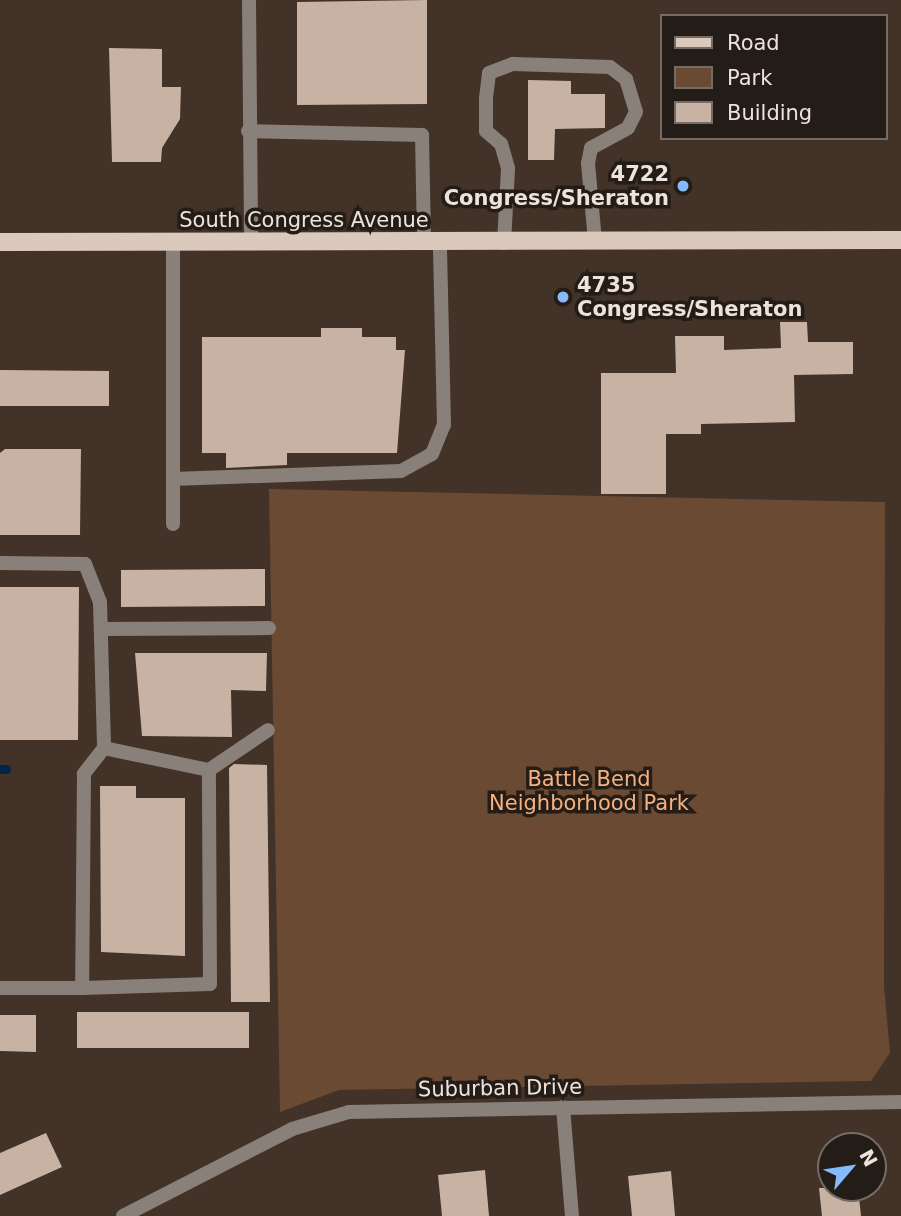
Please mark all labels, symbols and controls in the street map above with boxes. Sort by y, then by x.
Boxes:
legend [660,14,887,140]
text: Road [727,31,780,55]
text: Park [727,66,772,90]
text: Building [727,101,812,125]
place label: 4722 Congress/Sheraton [444,161,669,211]
marker: 4722 Congress/Sheraton [675,178,691,194]
street label: South Congress Avenue [179,207,429,233]
place label: 4735 Congress/Sheraton [577,272,802,322]
marker: 4735 Congress/Sheraton [555,289,571,305]
park label: Battle Bend Neighborhood Park [489,766,689,816]
street label: Suburban Drive [418,1074,582,1102]
north arrow [817,1132,887,1202]
text: N [855,1145,882,1170]

